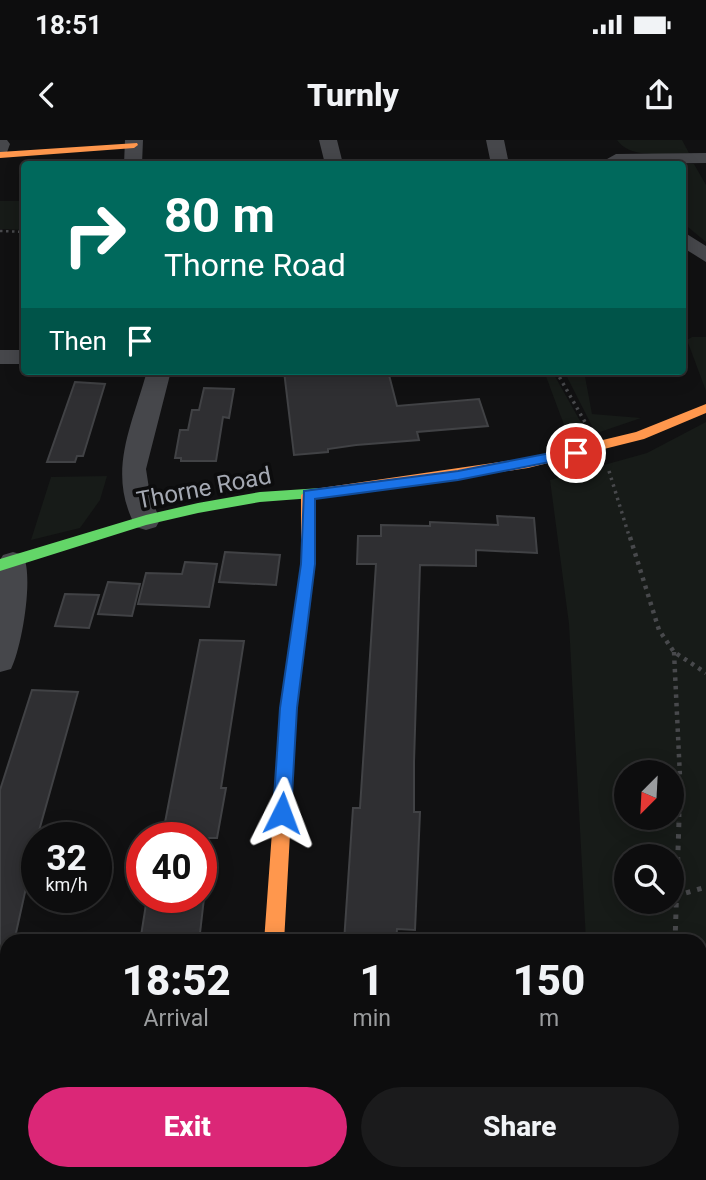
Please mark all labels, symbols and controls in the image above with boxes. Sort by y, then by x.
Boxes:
text: 18:51 [35,10,102,40]
icon: back [28,76,66,114]
text: Turnly [307,76,399,114]
icon: share [640,76,678,114]
text: 80 m [164,187,275,244]
icon: right [49,189,140,280]
text: Thorne Road [164,246,346,284]
icon: arrive [121,322,159,360]
text: Then [49,326,107,356]
pin [546,423,606,483]
icon: arrive [557,434,595,472]
street label: Thorne Road [134,461,274,515]
north arrow [614,760,684,830]
map controls [614,760,684,914]
position arrow [245,776,319,850]
speed limit sign: 40 [126,822,217,913]
text: 32 [46,838,87,879]
button: search [614,844,684,914]
text: km/h [45,874,88,895]
text: 18:52 [122,956,231,1005]
text: 1 [360,956,384,1005]
text: 150 [513,956,585,1005]
text: Arrival [144,1005,209,1032]
text: min [352,1005,391,1032]
text: m [539,1005,559,1032]
button: Exit [28,1087,347,1167]
button: Share [361,1087,679,1167]

